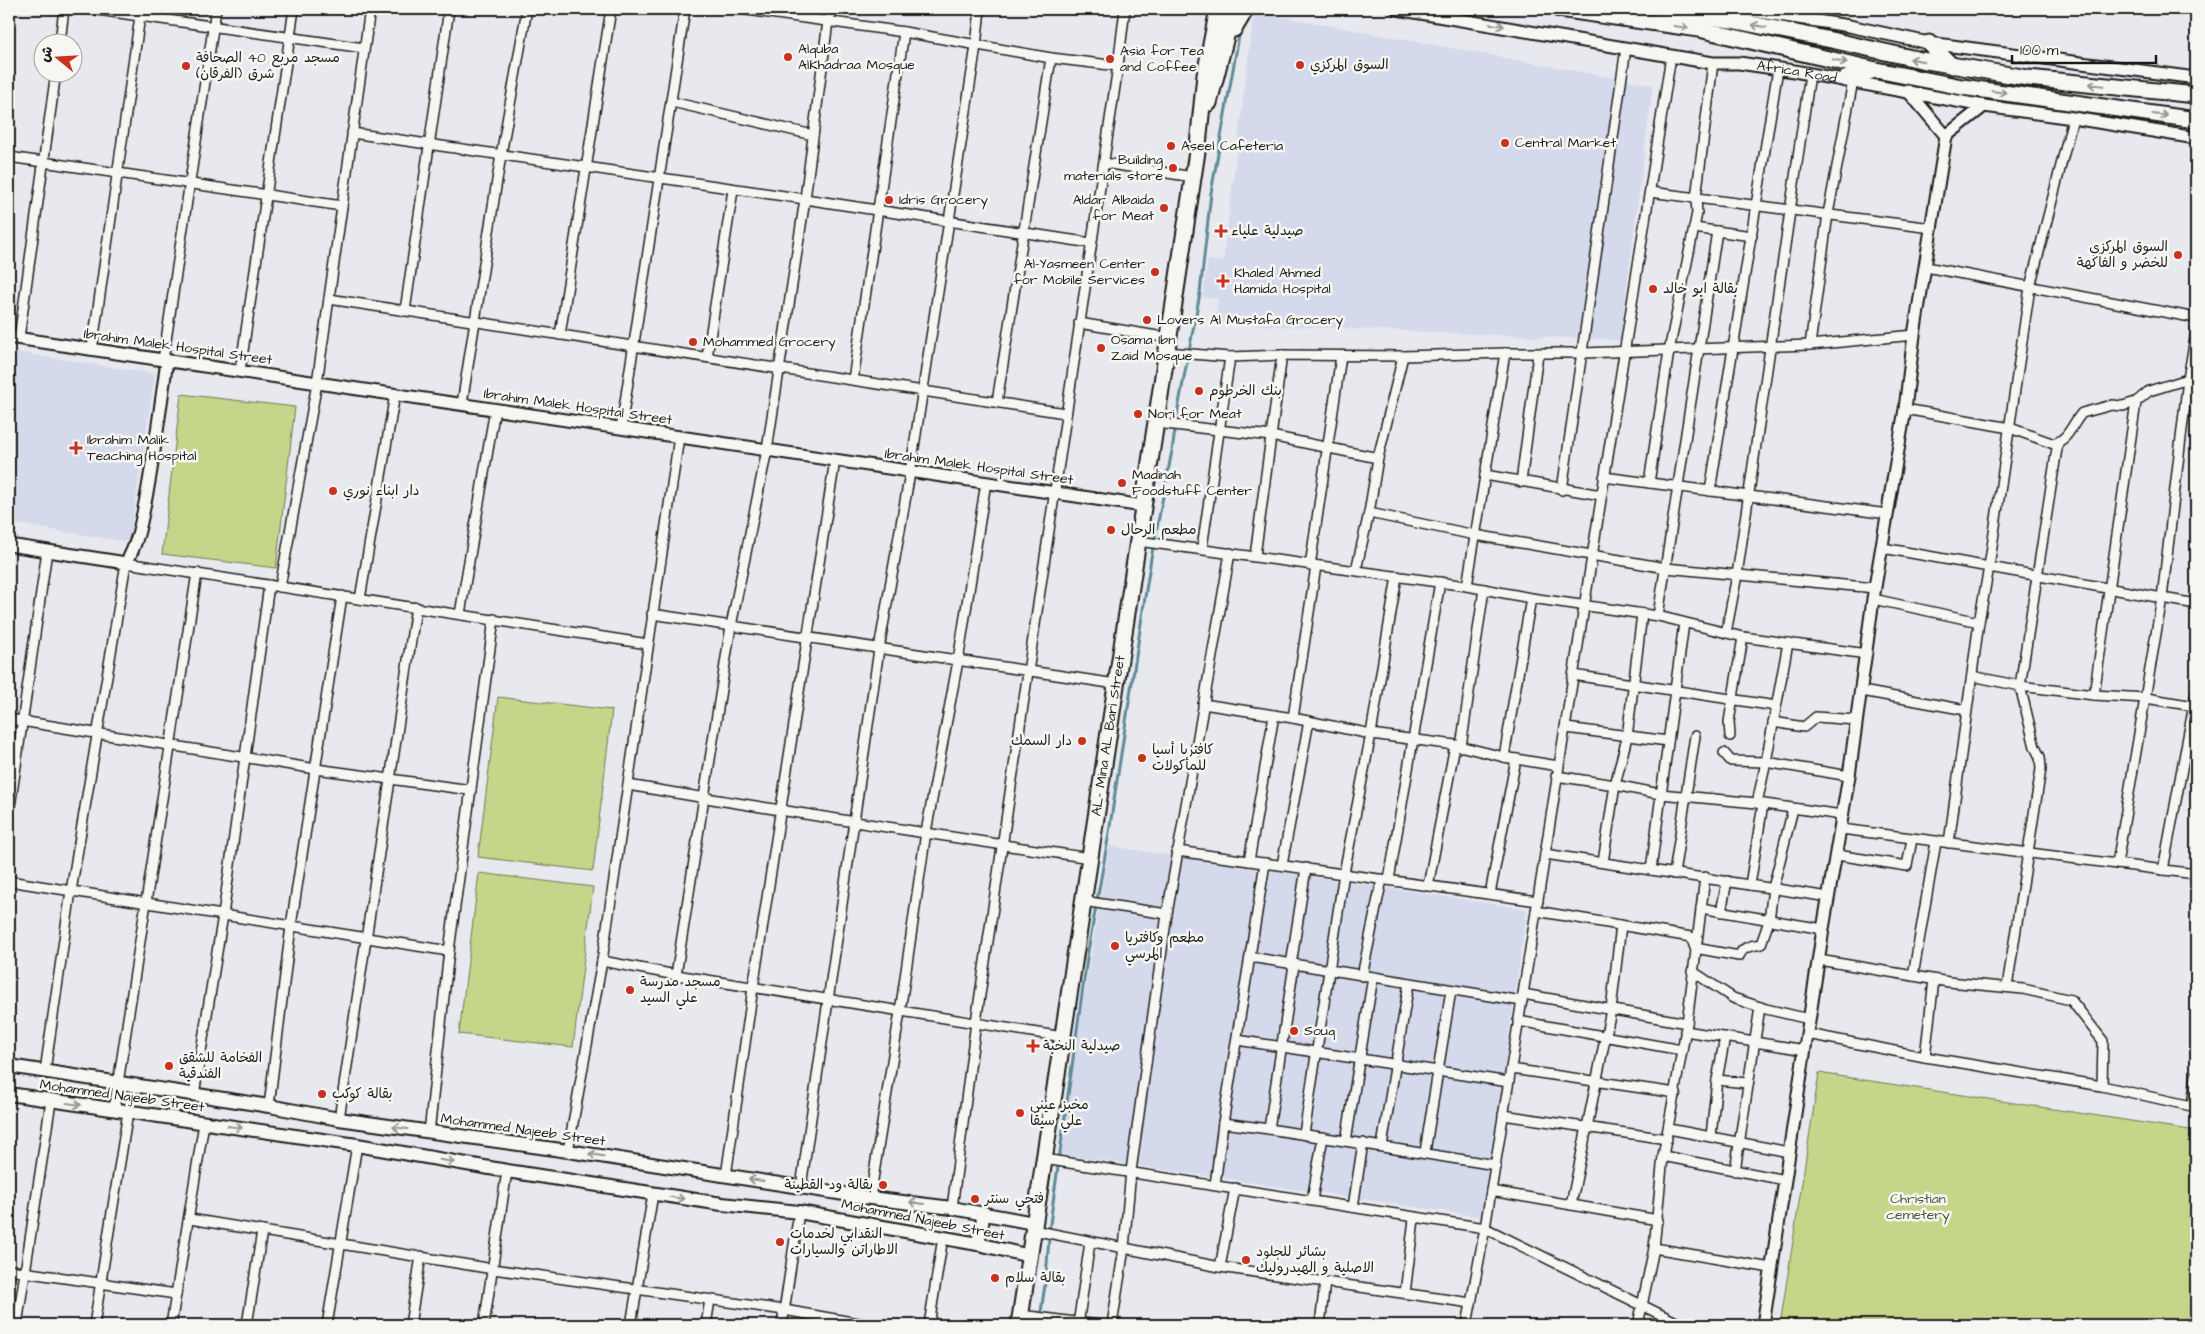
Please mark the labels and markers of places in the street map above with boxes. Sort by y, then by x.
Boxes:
place label: Alquba AlKhadraa Mosque [798,39,915,75]
place label: Asia for Tea and Coffee [1120,41,1204,77]
place label: مسجد مربع 40 الصحافة شرق (الفرقان) [196,48,340,84]
marker: Alquba AlKhadraa Mosque [782,51,794,63]
marker: Asia for Tea and Coffee [1104,53,1116,65]
place label: السوق المركزي [1310,55,1389,75]
marker: السوق المركزي [1294,59,1306,71]
marker: مسجد مربع 40 الصحافة شرق (الفرقان) [180,60,192,72]
place label: Central Market [1515,133,1616,153]
place label: Aseel Cafeteria [1181,136,1283,156]
marker: Central Market [1499,137,1511,149]
marker: Aseel Cafeteria [1165,140,1177,152]
place label: Building materials store [1064,150,1163,186]
marker: Building materials store [1167,162,1179,174]
place label: Idris Grocery [899,190,988,210]
place label: Aldar Albaida for Meat [1073,190,1154,226]
marker: Idris Grocery [883,194,895,206]
marker: Aldar Albaida for Meat [1158,202,1170,214]
place label: صيدلية علياء [1231,221,1304,241]
marker: صيدلية علياء [1215,225,1227,237]
place label: السوق المركزي للخضر و الفاكهة [2077,237,2168,273]
marker: السوق المركزي للخضر و الفاكهة [2172,249,2184,261]
place label: Al-Yasmeen Center for Mobile Services [1014,254,1145,290]
place label: Khaled Ahmed Hamida Hospital [1234,263,1331,299]
marker: Al-Yasmeen Center for Mobile Services [1149,266,1161,278]
marker: Khaled Ahmed Hamida Hospital [1216,274,1230,288]
place label: بقالة ابو خالد [1663,279,1738,299]
marker: بقالة ابو خالد [1647,283,1659,295]
place label: Lovers Al Mustafa Grocery [1157,310,1344,330]
marker: Lovers Al Mustafa Grocery [1141,314,1153,326]
place label: Osama Ibn Zaid Mosque [1111,330,1193,366]
place label: Mohammed Grocery [703,332,836,352]
marker: Mohammed Grocery [687,336,699,348]
marker: Osama Ibn Zaid Mosque [1095,342,1107,354]
place label: بنك الخرطوم [1209,381,1282,401]
marker: بنك الخرطوم [1193,385,1205,397]
place label: Nori for Meat [1148,404,1242,424]
marker: Nori for Meat [1132,408,1144,420]
place label: Ibrahim Malik Teaching Hospital [87,430,196,466]
marker: Ibrahim Malik Teaching Hospital [69,441,83,455]
place label: Madinah Foodstuff Center [1132,465,1252,501]
marker: Madinah Foodstuff Center [1116,477,1128,489]
place label: دار ابناء نوري [343,481,420,501]
marker: دار ابناء نوري [327,485,339,497]
place label: مطعم الرحال [1121,520,1196,540]
marker: مطعم الرحال [1105,524,1117,536]
place label: دار السمك [1011,731,1072,751]
marker: دار السمك [1076,735,1088,747]
place label: كافتريا أسيا للمأكولات [1152,740,1214,776]
marker: كافتريا أسيا للمأكولات [1136,752,1148,764]
place label: مطعم وكافتريا المرسي [1125,928,1204,966]
marker: مطعم وكافتريا المرسي [1109,940,1121,952]
place label: مسجد مدرسة علي السيد [640,972,721,1010]
marker: مسجد مدرسة علي السيد [624,984,636,996]
place label: Souq [1304,1021,1335,1041]
marker: Souq [1288,1025,1300,1037]
place label: صيدلية النخبة [1043,1036,1120,1056]
marker: صيدلية النخبة [1027,1040,1039,1052]
place label: الفخامة للشقق الفندقية [179,1048,262,1084]
marker: الفخامة للشقق الفندقية [163,1060,175,1072]
place label: بقالة كوكب [332,1084,393,1104]
marker: بقالة كوكب [316,1088,328,1100]
place label: مخبز عيني علي سيقا [1030,1095,1089,1133]
marker: مخبز عيني علي سيقا [1014,1107,1026,1119]
place label: بقالة ود القطينة [784,1175,873,1195]
marker: بقالة ود القطينة [877,1179,889,1191]
place label: فتحي سنتر [984,1189,1044,1211]
marker: فتحي سنتر [969,1193,981,1205]
place label: النقدابي لخدمات الاطاراتن والسيارات [790,1224,898,1260]
marker: النقدابي لخدمات الاطاراتن والسيارات [774,1236,786,1248]
place label: بشائر للجلود الاصلية و الهيدروليك [1256,1242,1374,1278]
marker: بشائر للجلود الاصلية و الهيدروليك [1240,1254,1252,1266]
place label: بقالة سلام [1005,1268,1066,1288]
marker: بقالة سلام [989,1272,1001,1284]

